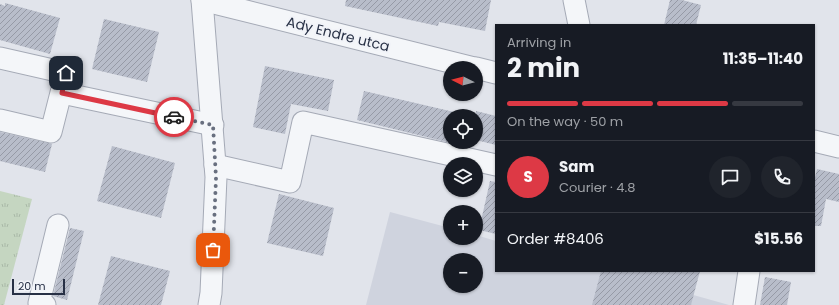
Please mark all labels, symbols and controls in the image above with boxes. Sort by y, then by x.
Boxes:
street label: Ady Endre utca [284,11,392,57]
text: Arriving in [507,33,571,52]
text: 11:35–11:40 [723,48,803,69]
text: 2 min [507,50,580,86]
pin [49,56,83,90]
north arrow [443,61,483,101]
map controls [443,61,483,293]
icon: home [55,62,77,84]
courier [154,97,194,137]
icon: car [163,106,185,128]
button: locate [443,109,483,149]
text: On the way · 50 m [507,112,623,131]
text: Sam [559,156,594,177]
button: chat [709,156,751,198]
button: phone [761,156,803,198]
button: layers [443,157,483,197]
text: S [523,166,533,187]
text: Courier · 4.8 [559,178,635,197]
button: + [443,205,483,245]
text: Order #8406 [507,228,604,249]
text: $15.56 [754,228,803,249]
pin [196,233,230,267]
icon: bag [202,239,224,261]
button: − [443,253,483,293]
scale bar [12,277,65,296]
text: 20 m [18,278,46,294]

